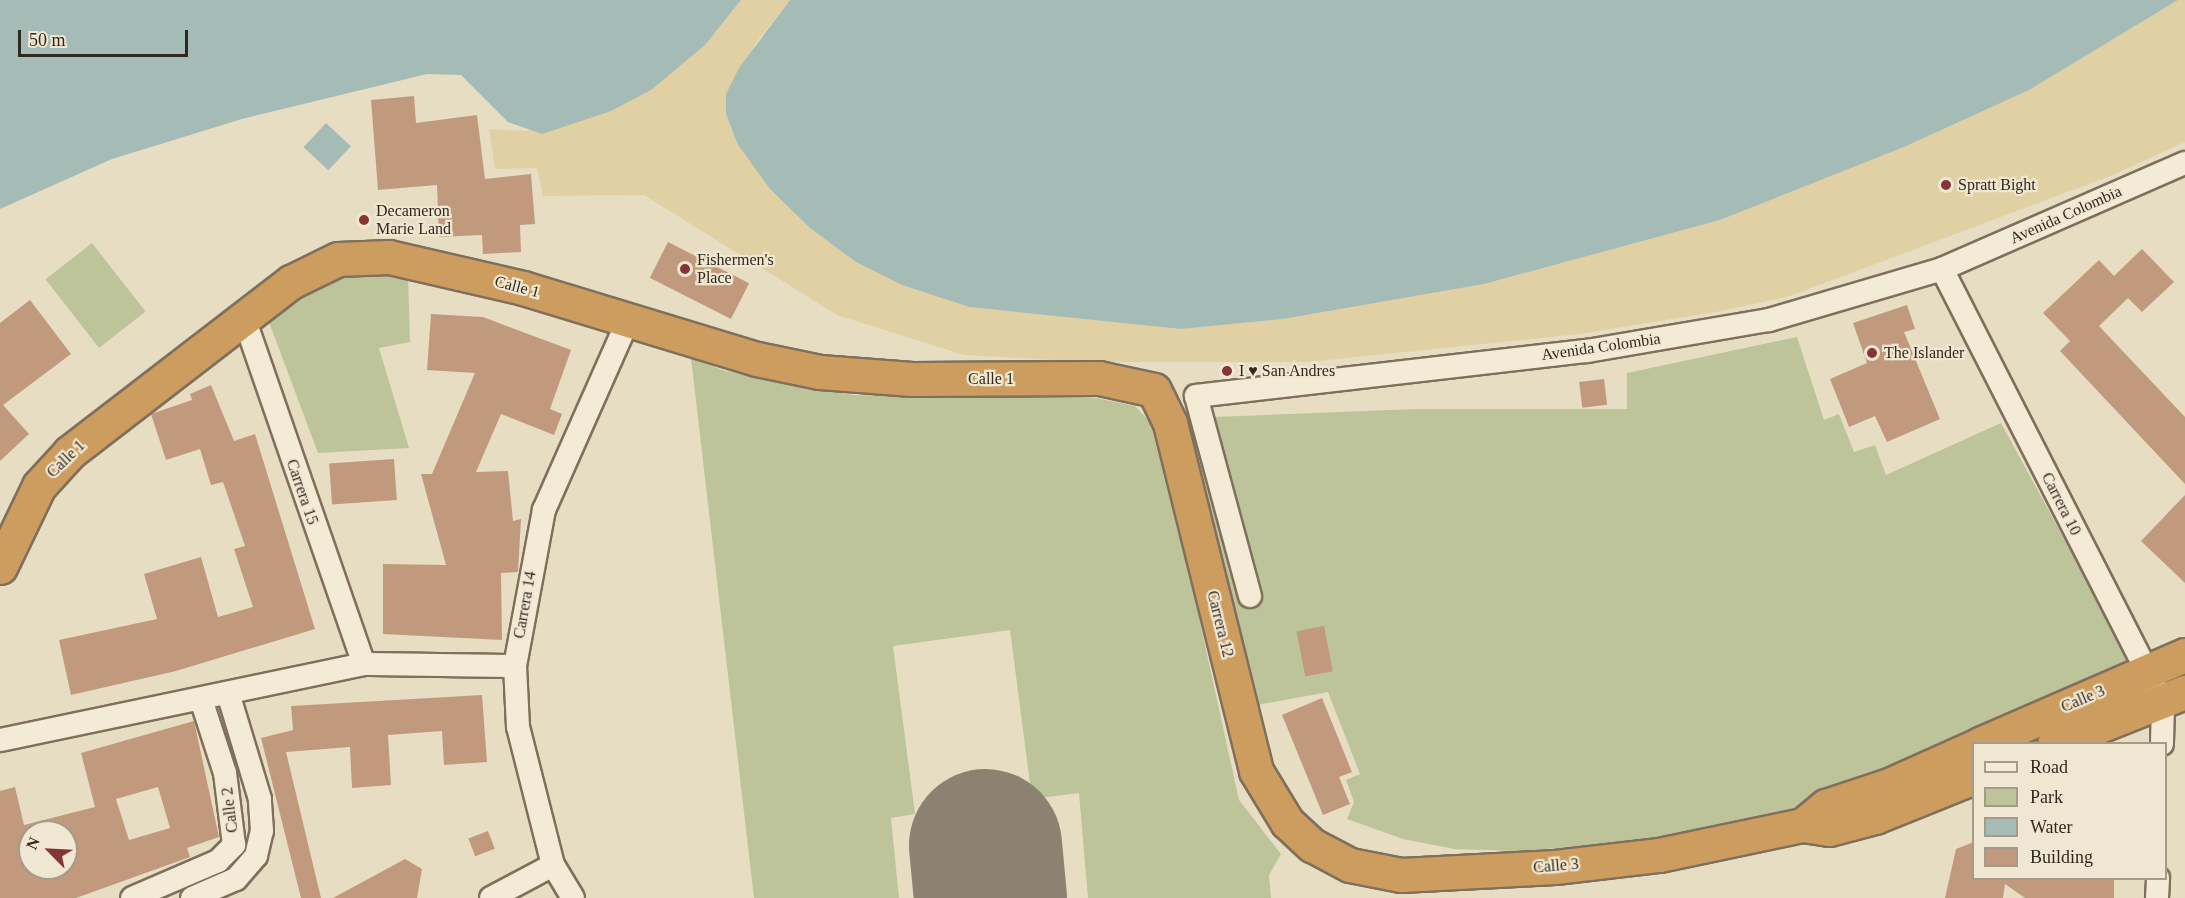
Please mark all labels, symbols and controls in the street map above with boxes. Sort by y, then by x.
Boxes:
scale bar [21,18,190,56]
text: 50 m [29,30,66,50]
place label: Spratt Bight [1958,175,2036,195]
marker: Spratt Bight [1939,178,1953,192]
street label: Avenida Colombia [2007,182,2125,248]
place label: Decameron Marie Land [376,201,451,239]
marker: Decameron Marie Land [357,213,371,227]
place label: Fishermen's Place [697,250,774,288]
marker: Fishermen's Place [678,262,692,276]
street label: Calle 1 [492,272,542,302]
street label: Avenida Colombia [1540,329,1662,365]
place label: The Islander [1884,343,1964,363]
marker: The Islander [1865,346,1879,360]
place label: I ♥ San Andres [1239,361,1336,381]
marker: I ♥ San Andres [1220,364,1234,378]
street label: Calle 1 [968,369,1014,389]
street label: Calle 1 [43,436,89,482]
street label: Carrera 15 [282,457,322,527]
street label: Carrera 10 [2037,469,2085,539]
street label: Carrera 14 [510,570,540,640]
street label: Carrera 12 [1202,589,1238,659]
street label: Calle 3 [2058,681,2108,717]
legend [1972,742,2167,880]
text: Road [2030,757,2068,777]
street label: Calle 2 [218,786,242,834]
text: Park [2030,787,2063,807]
text: Water [2030,817,2073,837]
north arrow [18,820,78,880]
text: N [23,835,43,852]
text: Building [2030,847,2093,867]
street label: Calle 3 [1532,854,1580,878]

